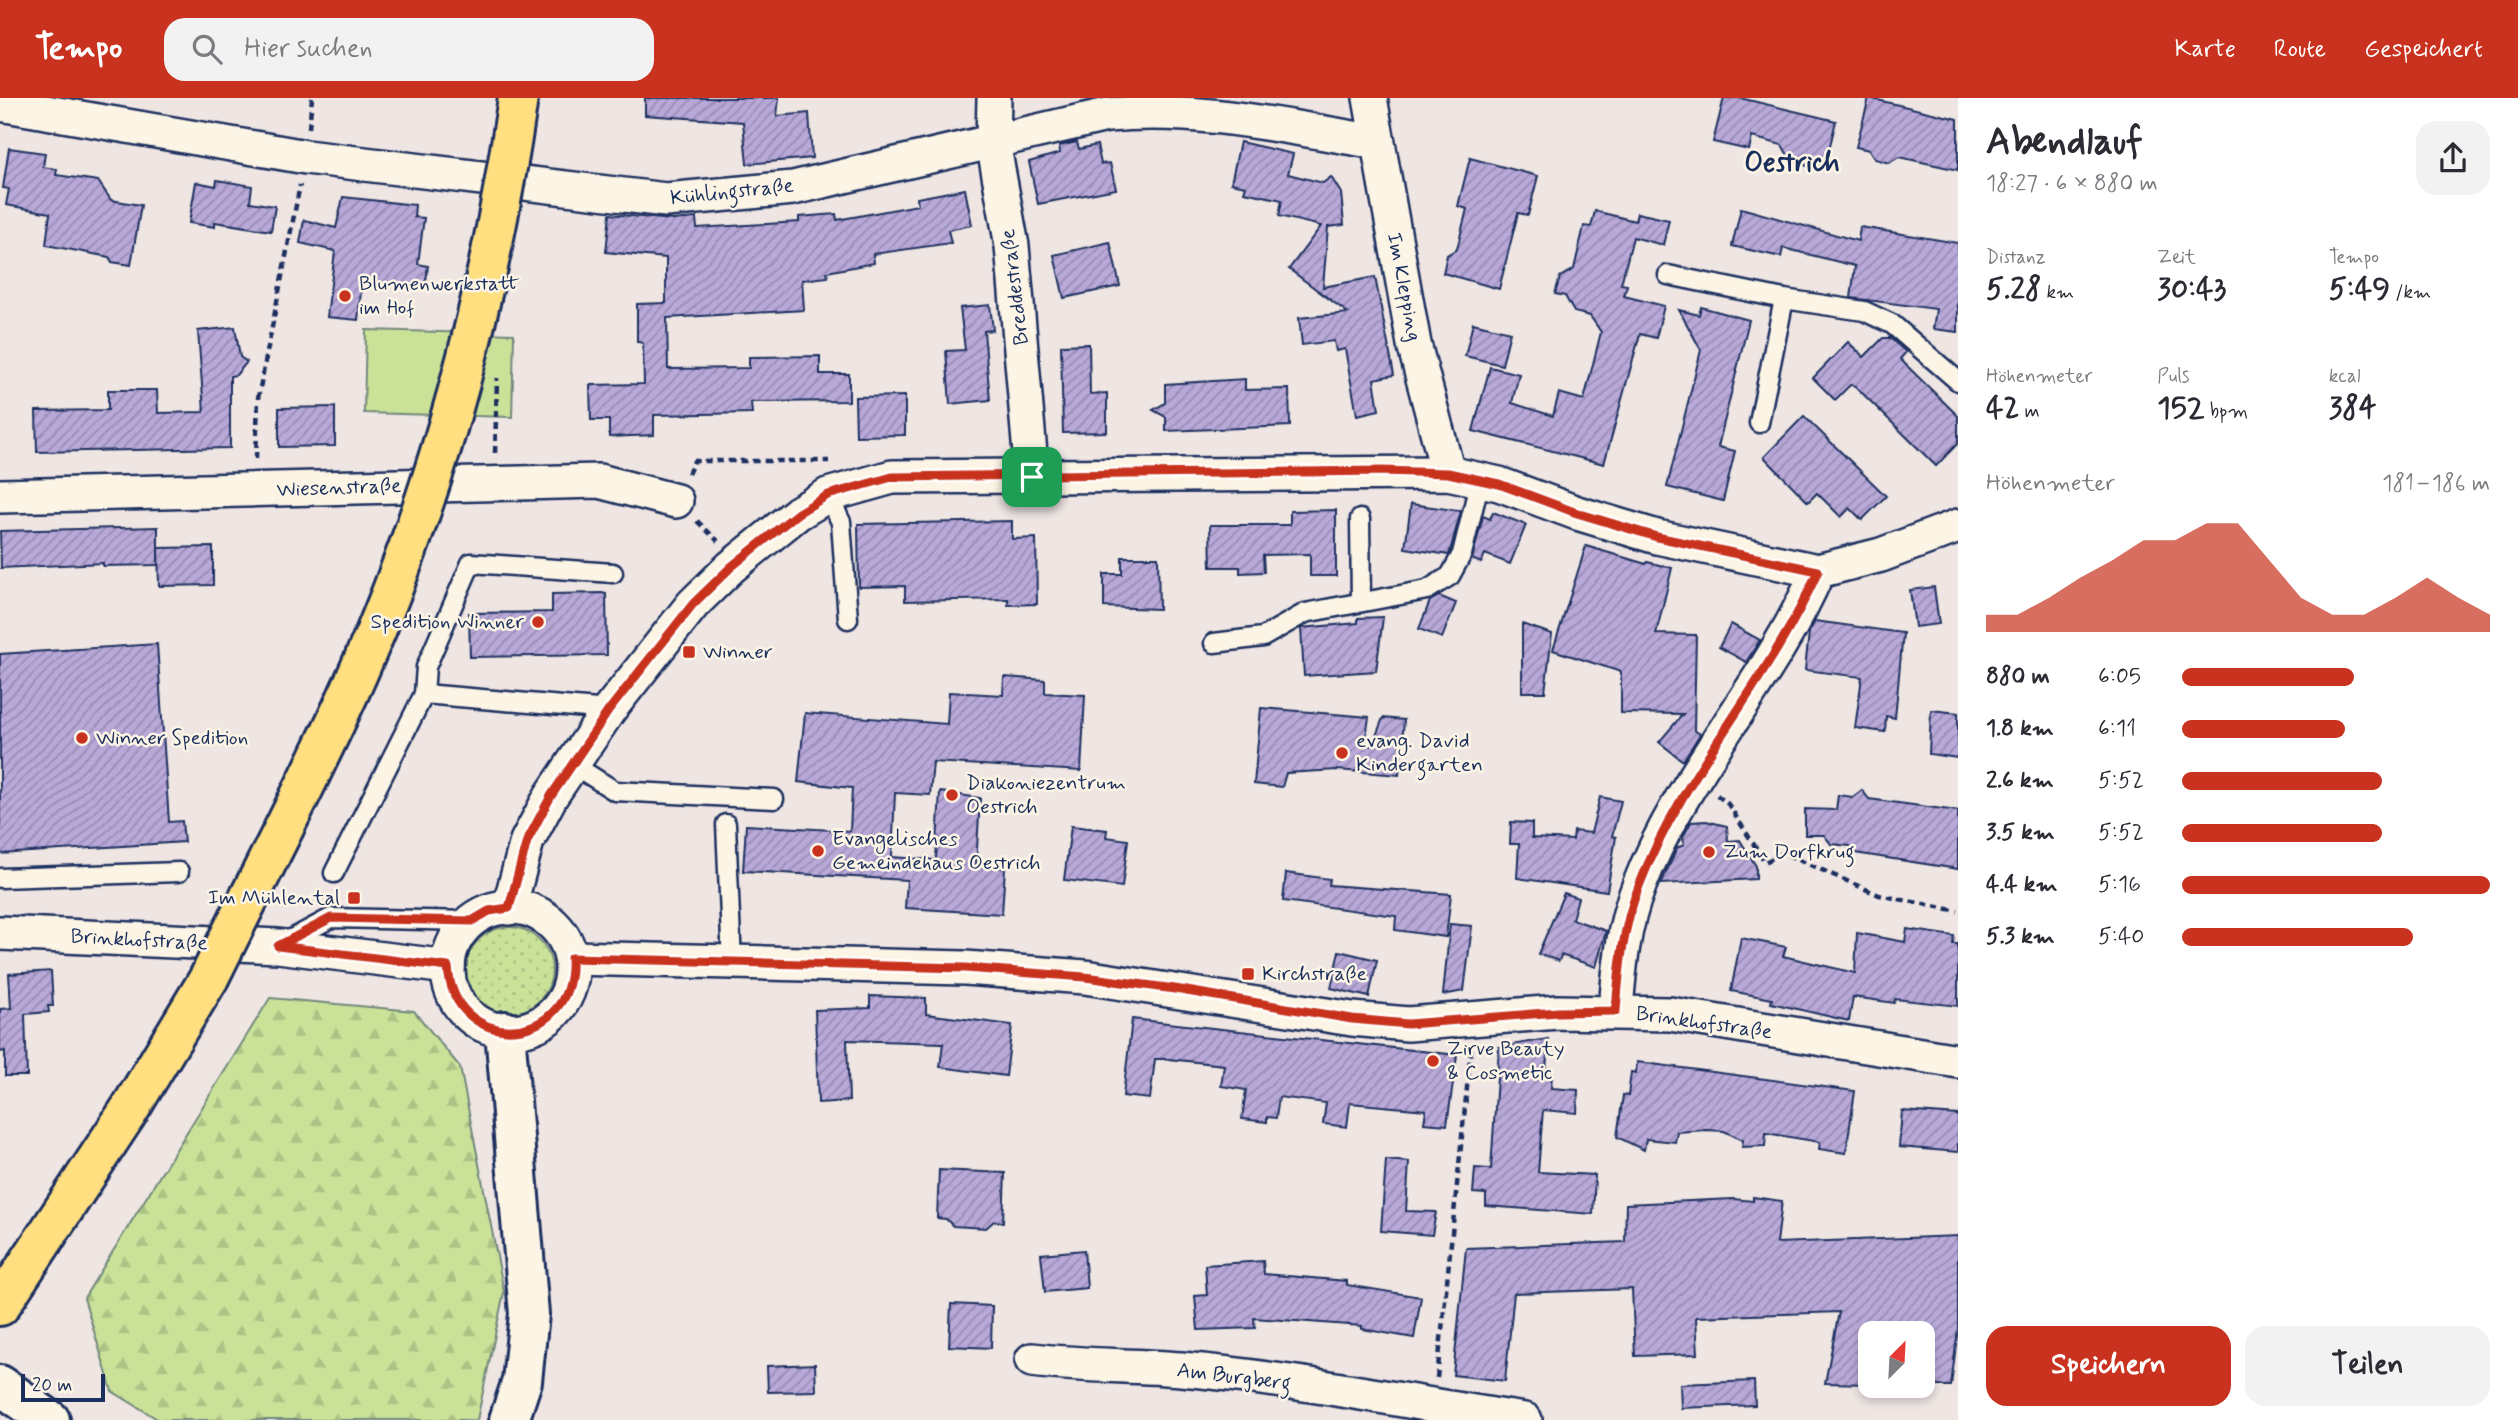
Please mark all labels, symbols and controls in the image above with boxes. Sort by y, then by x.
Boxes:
search box [164,18,654,81]
text: Tempo [35,27,122,71]
icon: search [188,30,226,68]
text: Hier suchen [244,32,373,66]
text: Karte [2174,34,2236,65]
text: Route [2274,34,2326,65]
text: Gespeichert [2364,34,2483,65]
text: Abendlauf [1986,118,2143,167]
button: share [2416,121,2490,195]
district label: Oestrich [1744,145,1840,182]
text: 18:27 · 6 × 880 m [1986,169,2158,199]
street label: Kühlingstraße [669,172,795,214]
street label: Breddestraße [994,227,1036,347]
street label: Im Klepping [1380,230,1428,344]
text: Distanz [1986,245,2046,270]
text: Zeit [2157,245,2196,270]
text: Tempo [2329,245,2379,270]
place label: Blumenwerkstatt im Hof [359,270,520,322]
text: 5.28 [1986,270,2041,309]
text: 30:43 [2157,270,2226,309]
text: 5:49 [2329,270,2390,309]
text: km [2041,280,2074,305]
text: /km [2390,280,2431,305]
marker: Blumenwerkstatt im Hof [337,288,353,304]
text: Höhenmeter [1986,364,2092,389]
text: Puls [2157,364,2189,389]
text: kcal [2329,364,2361,389]
text: 42 [1986,389,2019,428]
text: 152 [2157,389,2205,428]
text: 384 [2329,389,2376,428]
text: m [2019,399,2040,424]
text: bpm [2205,399,2248,424]
pin [1002,447,1062,507]
icon: arrive [1013,458,1051,496]
text: Höhenmeter [1986,469,2115,499]
text: 181–186 m [2382,469,2490,499]
street label: Wiesenstraße [276,472,402,504]
place label: Spedition Winner [370,608,524,636]
marker: Spedition Winner [530,614,546,630]
place label: Winner [703,638,773,666]
marker: Winner [681,644,697,660]
text: 880 m [1986,662,2050,692]
text: 6:05 [2098,662,2141,692]
text: 1.8 km [1986,714,2054,744]
text: 6:11 [2098,714,2136,744]
place label: Winner Spedition [96,724,248,752]
place label: evang. David Kindergarten [1356,727,1483,781]
marker: Winner Spedition [74,730,90,746]
marker: evang. David Kindergarten [1334,745,1350,761]
text: 2.6 km [1986,766,2054,796]
text: 5:52 [2098,766,2144,796]
place label: Diakoniezentrum Oestrich [966,769,1126,821]
marker: Diakoniezentrum Oestrich [944,787,960,803]
text: 3.5 km [1986,818,2055,848]
text: 5:52 [2098,818,2144,848]
place label: Evangelisches Gemeindehaus Oestrich [832,825,1041,877]
place label: Zum Dorfkrug [1723,838,1855,868]
marker: Evangelisches Gemeindehaus Oestrich [810,843,826,859]
marker: Zum Dorfkrug [1701,844,1717,860]
text: 4.4 km [1986,870,2057,900]
text: 5:16 [2098,870,2141,900]
place label: Im Mühlental [208,884,340,912]
marker: Im Mühlental [346,890,362,906]
street label: Brinkhofstraße [70,922,208,958]
text: 5.3 km [1986,922,2055,952]
text: 5:40 [2098,922,2144,952]
place label: Kirchstraße [1262,960,1367,988]
marker: Kirchstraße [1240,966,1256,982]
street label: Brinkhofstraße [1634,1000,1774,1046]
place label: Zirve Beauty & Cosmetic [1447,1035,1564,1087]
marker: Zirve Beauty & Cosmetic [1425,1053,1441,1069]
north arrow [1858,1321,1936,1398]
map controls [1858,1321,1935,1398]
button: Speichern [1986,1326,2231,1406]
button: Teilen [2245,1326,2490,1406]
street label: Am Burgberg [1175,1356,1293,1400]
scale bar [21,1371,105,1403]
text: 20 m [32,1373,72,1398]

